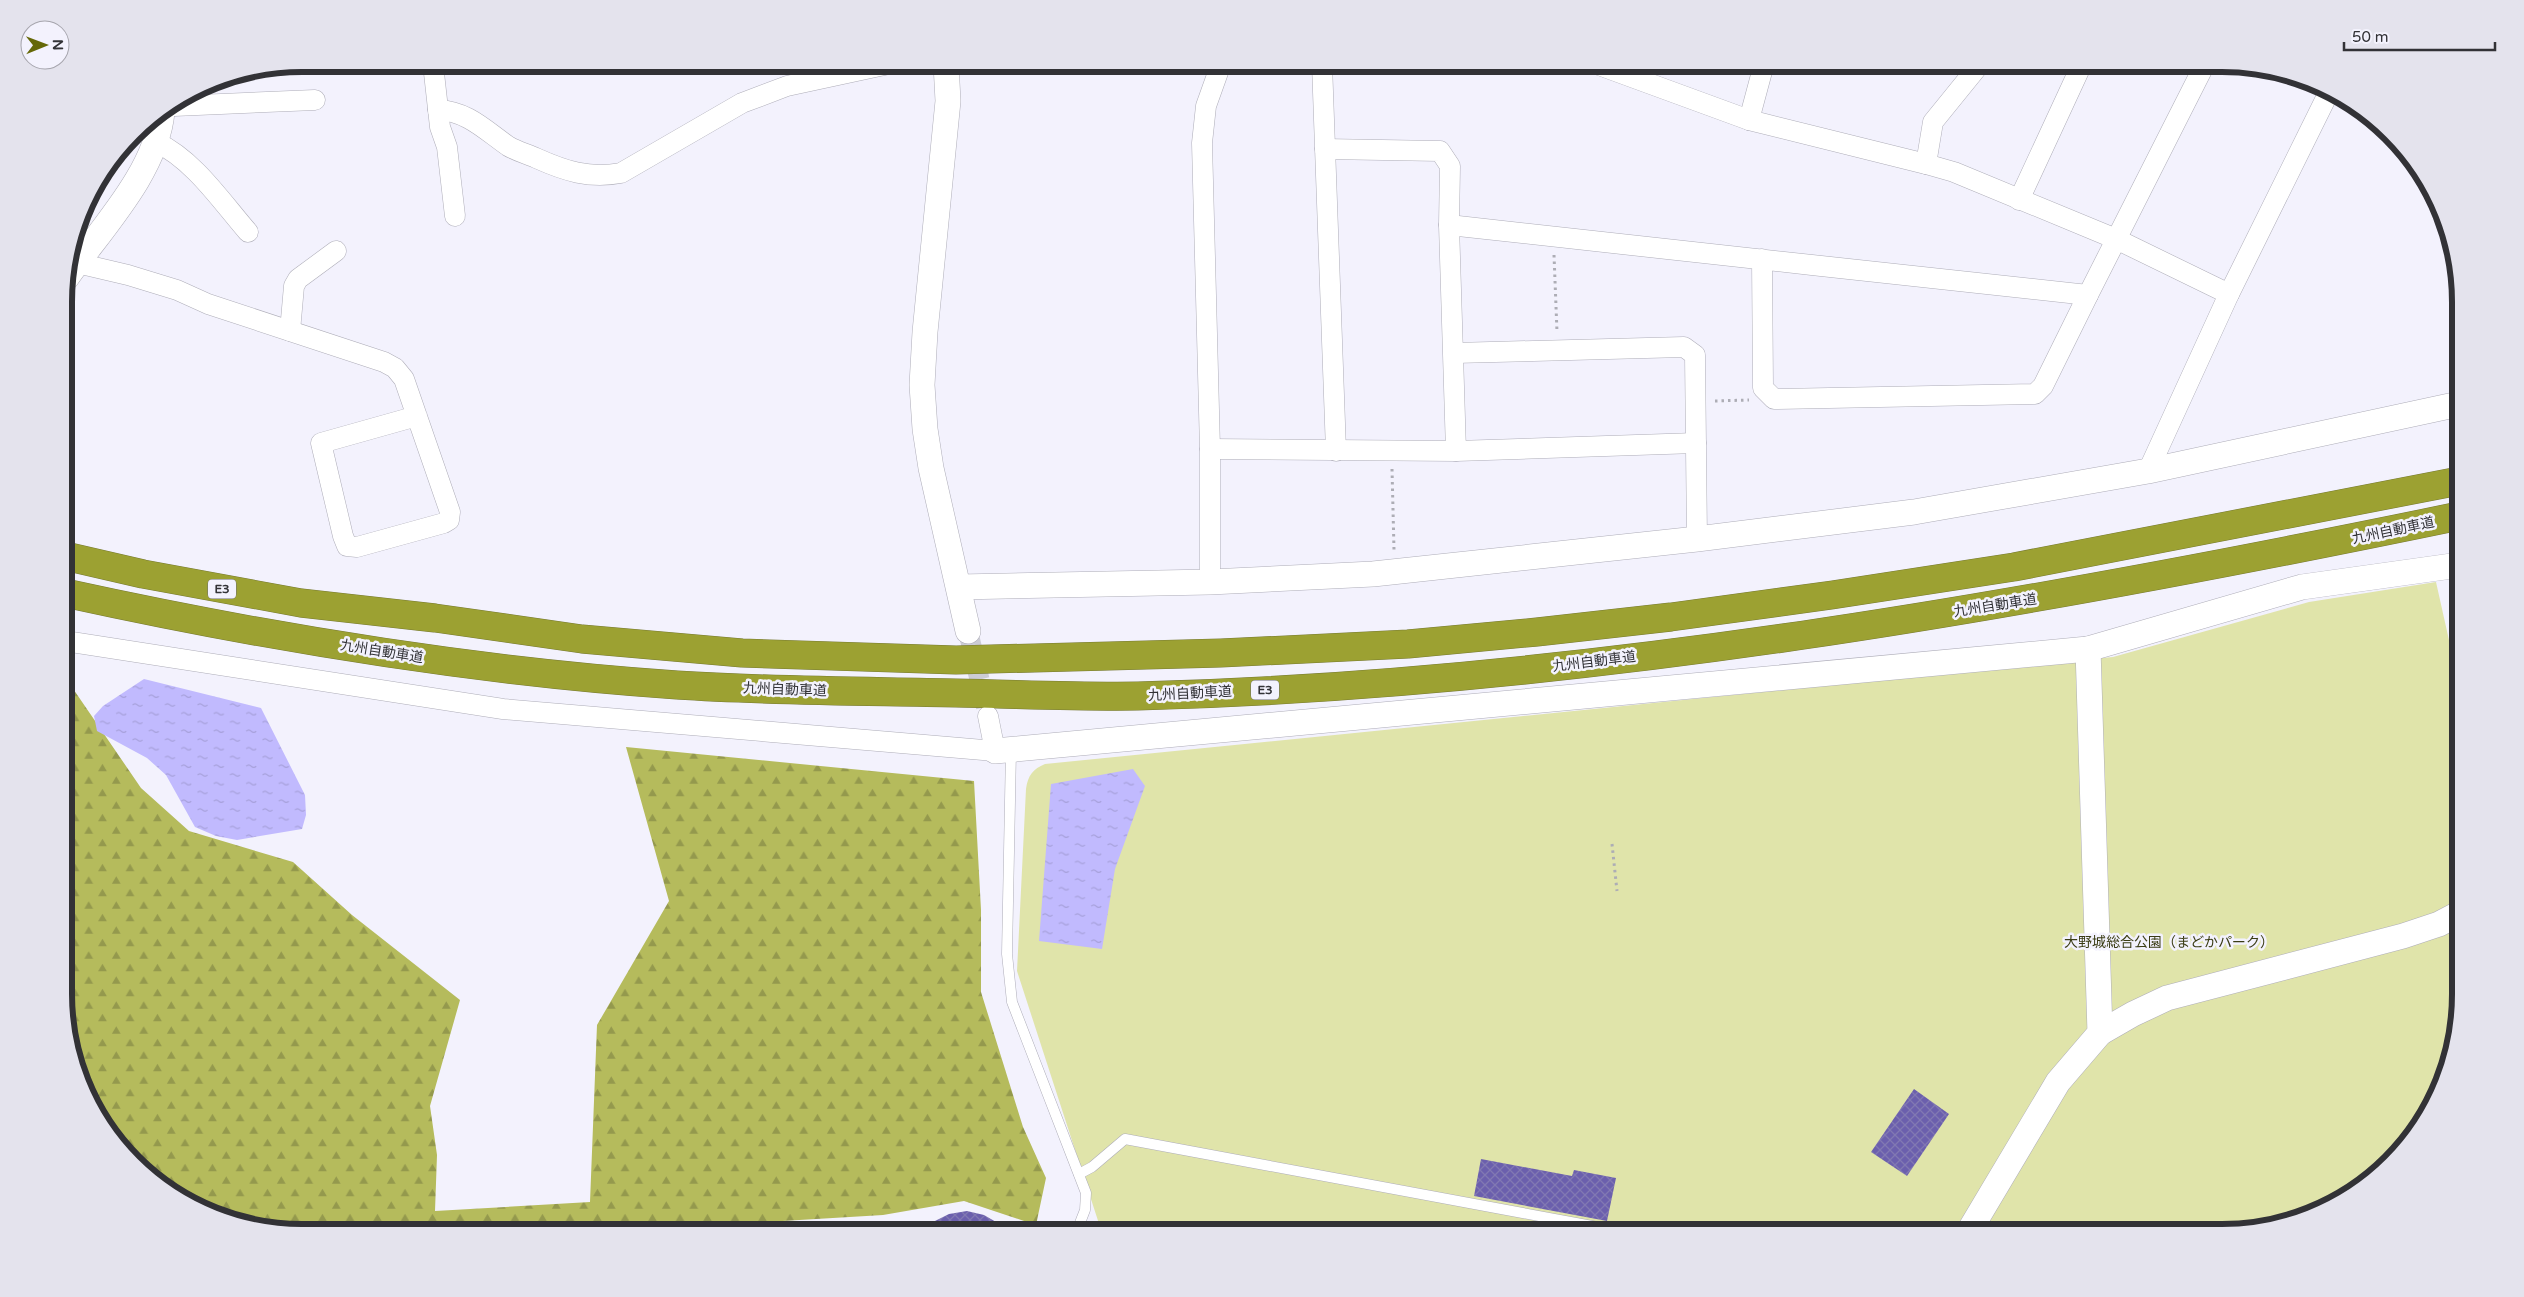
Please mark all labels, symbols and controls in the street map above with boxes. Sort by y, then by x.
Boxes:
north arrow [20,20,70,70]
scale bar [2344,20,2495,52]
text: 50 m [2352,28,2389,46]
text: N [49,39,66,51]
street label: 九州自動車道 [2350,513,2436,548]
road number: E3 [208,580,236,598]
street label: 九州自動車道 [1952,591,2038,620]
street label: 九州自動車道 [339,637,425,666]
street label: 九州自動車道 [1551,648,1637,675]
street label: 九州自動車道 [743,680,827,699]
road number: E3 [1251,680,1279,700]
street label: 九州自動車道 [1148,683,1232,704]
park label: 大野城総合公園（まどかパーク） [2064,934,2274,951]

